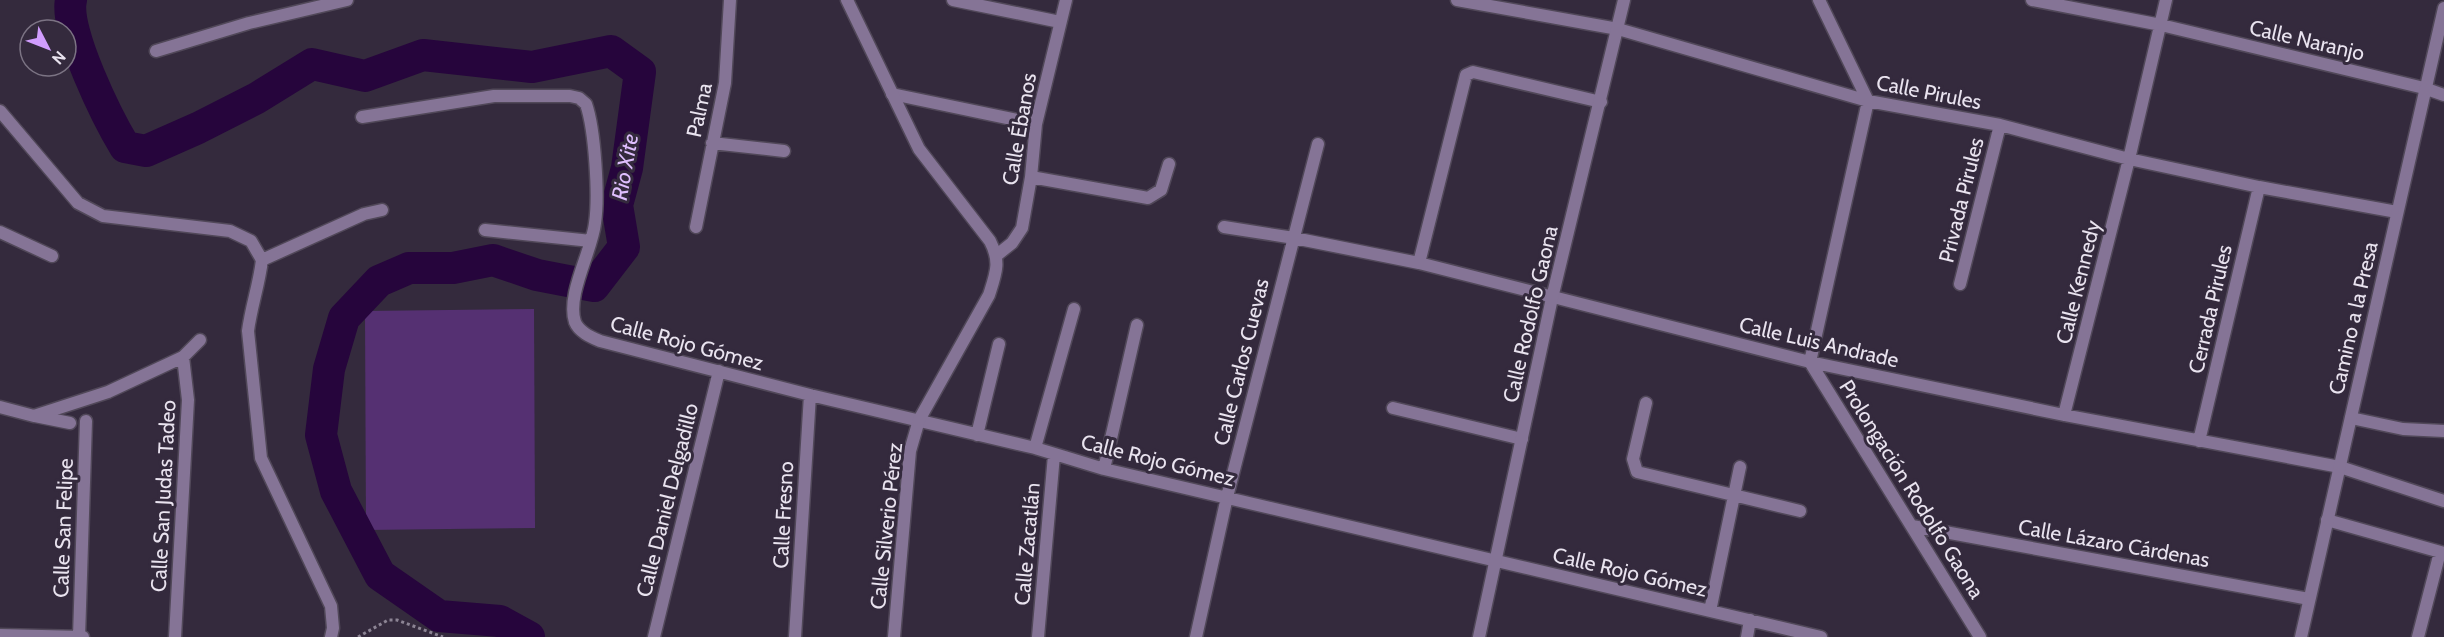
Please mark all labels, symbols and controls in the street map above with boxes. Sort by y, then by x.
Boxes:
street label: Calle Naranjo [2247,15,2367,66]
north arrow [18,18,78,78]
text: N [48,47,70,68]
street label: Calle Pirules [1874,70,1984,114]
street label: Calle Ébanos [997,71,1041,187]
street label: Palma [681,80,717,140]
water label: Rio Xite [606,132,644,202]
street label: Privada Pirules [1933,135,1989,265]
street label: Calle Kennedy [2051,217,2106,347]
street label: Calle Rodolfo Gaona [1497,223,1563,405]
street label: Camino a la Presa [2323,239,2383,397]
street label: Cerrada Pirules [2183,242,2237,376]
street label: Calle Carlos Cuevas [1208,276,1274,448]
street label: Calle Rojo Gómez [607,311,766,376]
street label: Calle Luis Andrade [1737,312,1901,373]
street label: Prolongación Rodolfo Gaona [1834,375,1990,603]
street label: Calle San Judas Tadeo [145,399,181,593]
street label: Calle Daniel Delgadillo [631,400,703,600]
street label: Calle Rojo Gómez [1078,429,1238,492]
street label: Calle Silverio Pérez [865,441,907,611]
street label: Calle San Felipe [48,457,78,598]
street label: Calle Fresno [768,461,798,569]
street label: Calle Zacatlán [1009,482,1045,606]
street label: Calle Lázaro Cárdenas [2016,514,2212,572]
street label: Calle Rojo Gómez [1550,542,1710,603]

